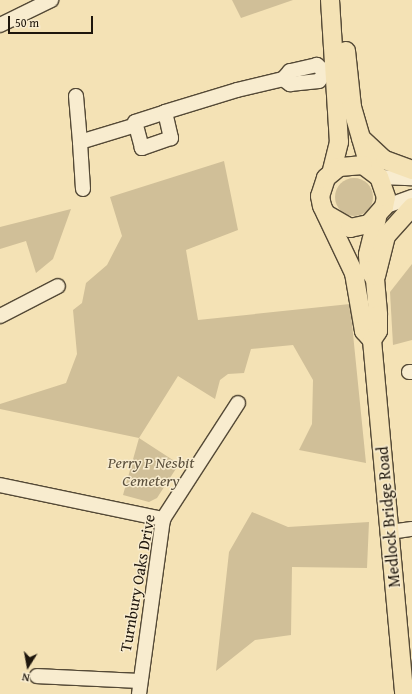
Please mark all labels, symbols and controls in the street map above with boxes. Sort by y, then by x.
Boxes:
scale bar [10,8,95,34]
text: 50 m [15,14,39,31]
street label: Medlock Bridge Road [372,446,404,588]
park label: Perry P Nesbit Cemetery [108,452,194,490]
street label: Turnbury Oaks Drive [115,513,159,653]
north arrow [8,646,48,686]
text: N [21,669,31,686]

